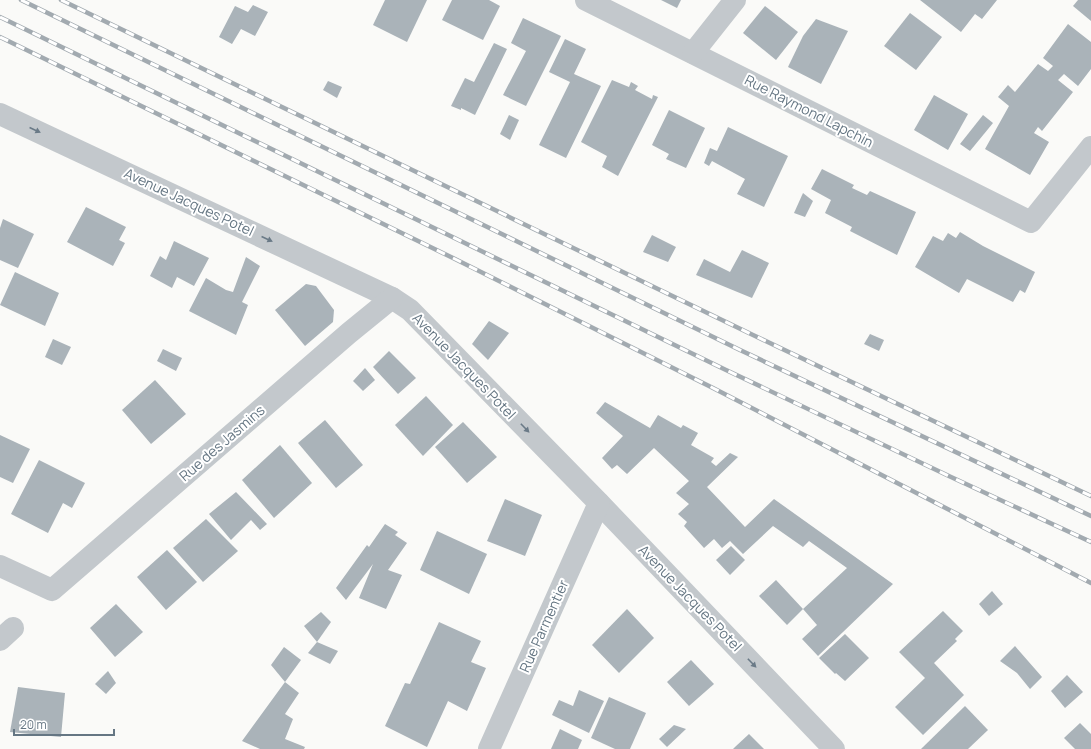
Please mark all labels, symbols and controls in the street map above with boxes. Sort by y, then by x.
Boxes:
street label: Rue Raymond Lapchin [742,70,877,151]
one-way arrow [30,127,41,133]
street label: Avenue Jacques Potel [121,163,257,240]
one-way arrow [261,236,273,242]
street label: Avenue Jacques Potel [408,308,520,423]
street label: Rue des Jasmins [175,400,268,485]
one-way arrow [520,423,530,433]
street label: Avenue Jacques Potel [634,540,746,655]
street label: Rue Parmentier [515,577,572,675]
one-way arrow [747,658,757,668]
scale bar [14,711,114,737]
text: 20 m [20,716,47,733]

